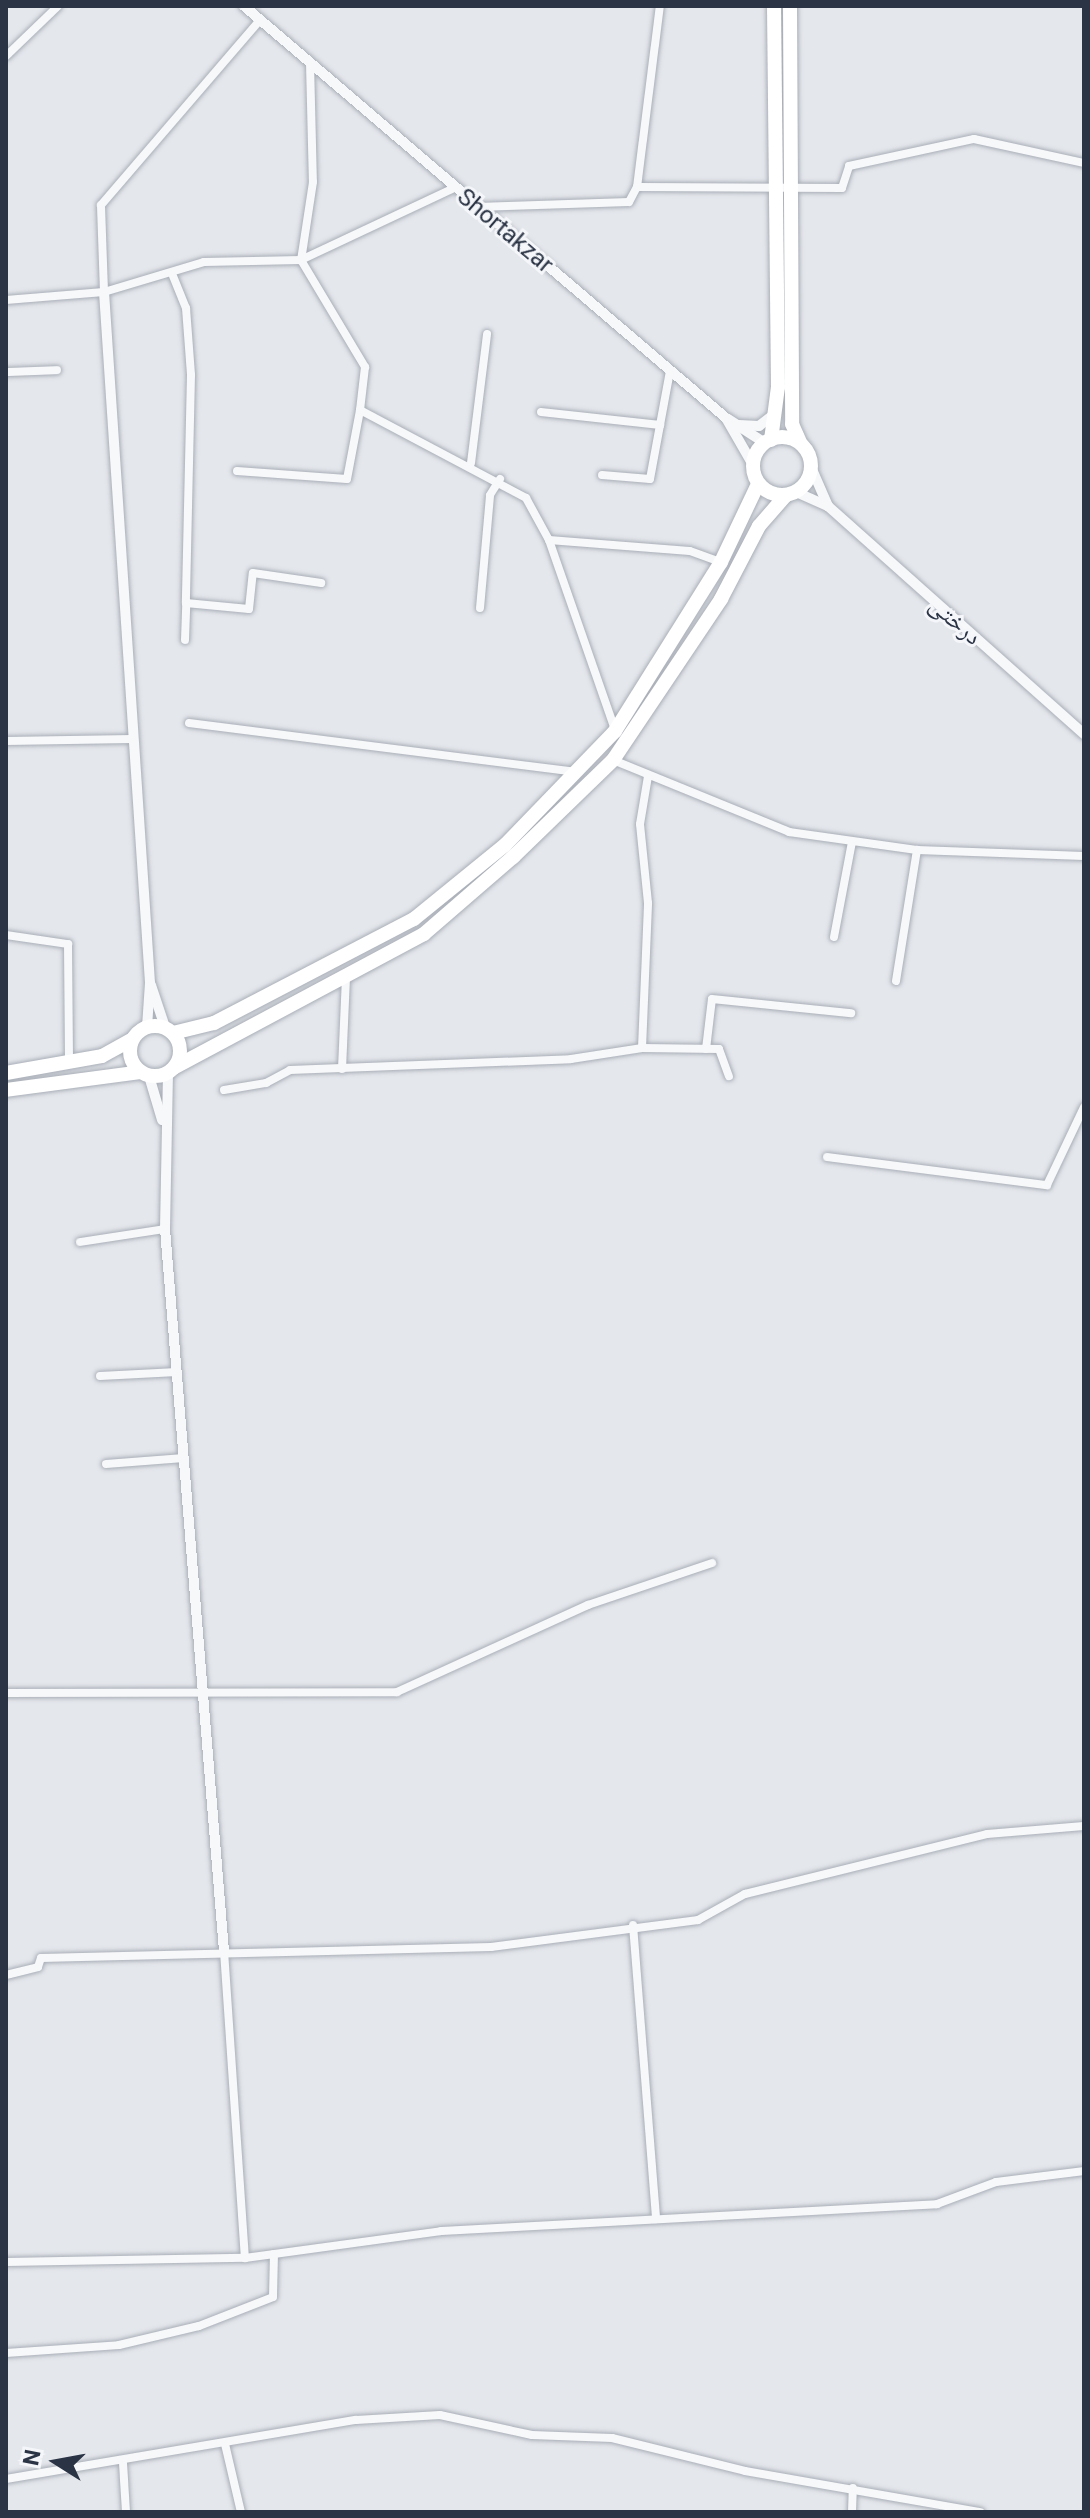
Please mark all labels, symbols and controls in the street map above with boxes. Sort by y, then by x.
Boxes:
street label: Shortakzar [451,183,559,279]
street label: درختی [923,591,987,651]
north arrow [16,2422,96,2502]
text: N [18,2447,46,2467]

